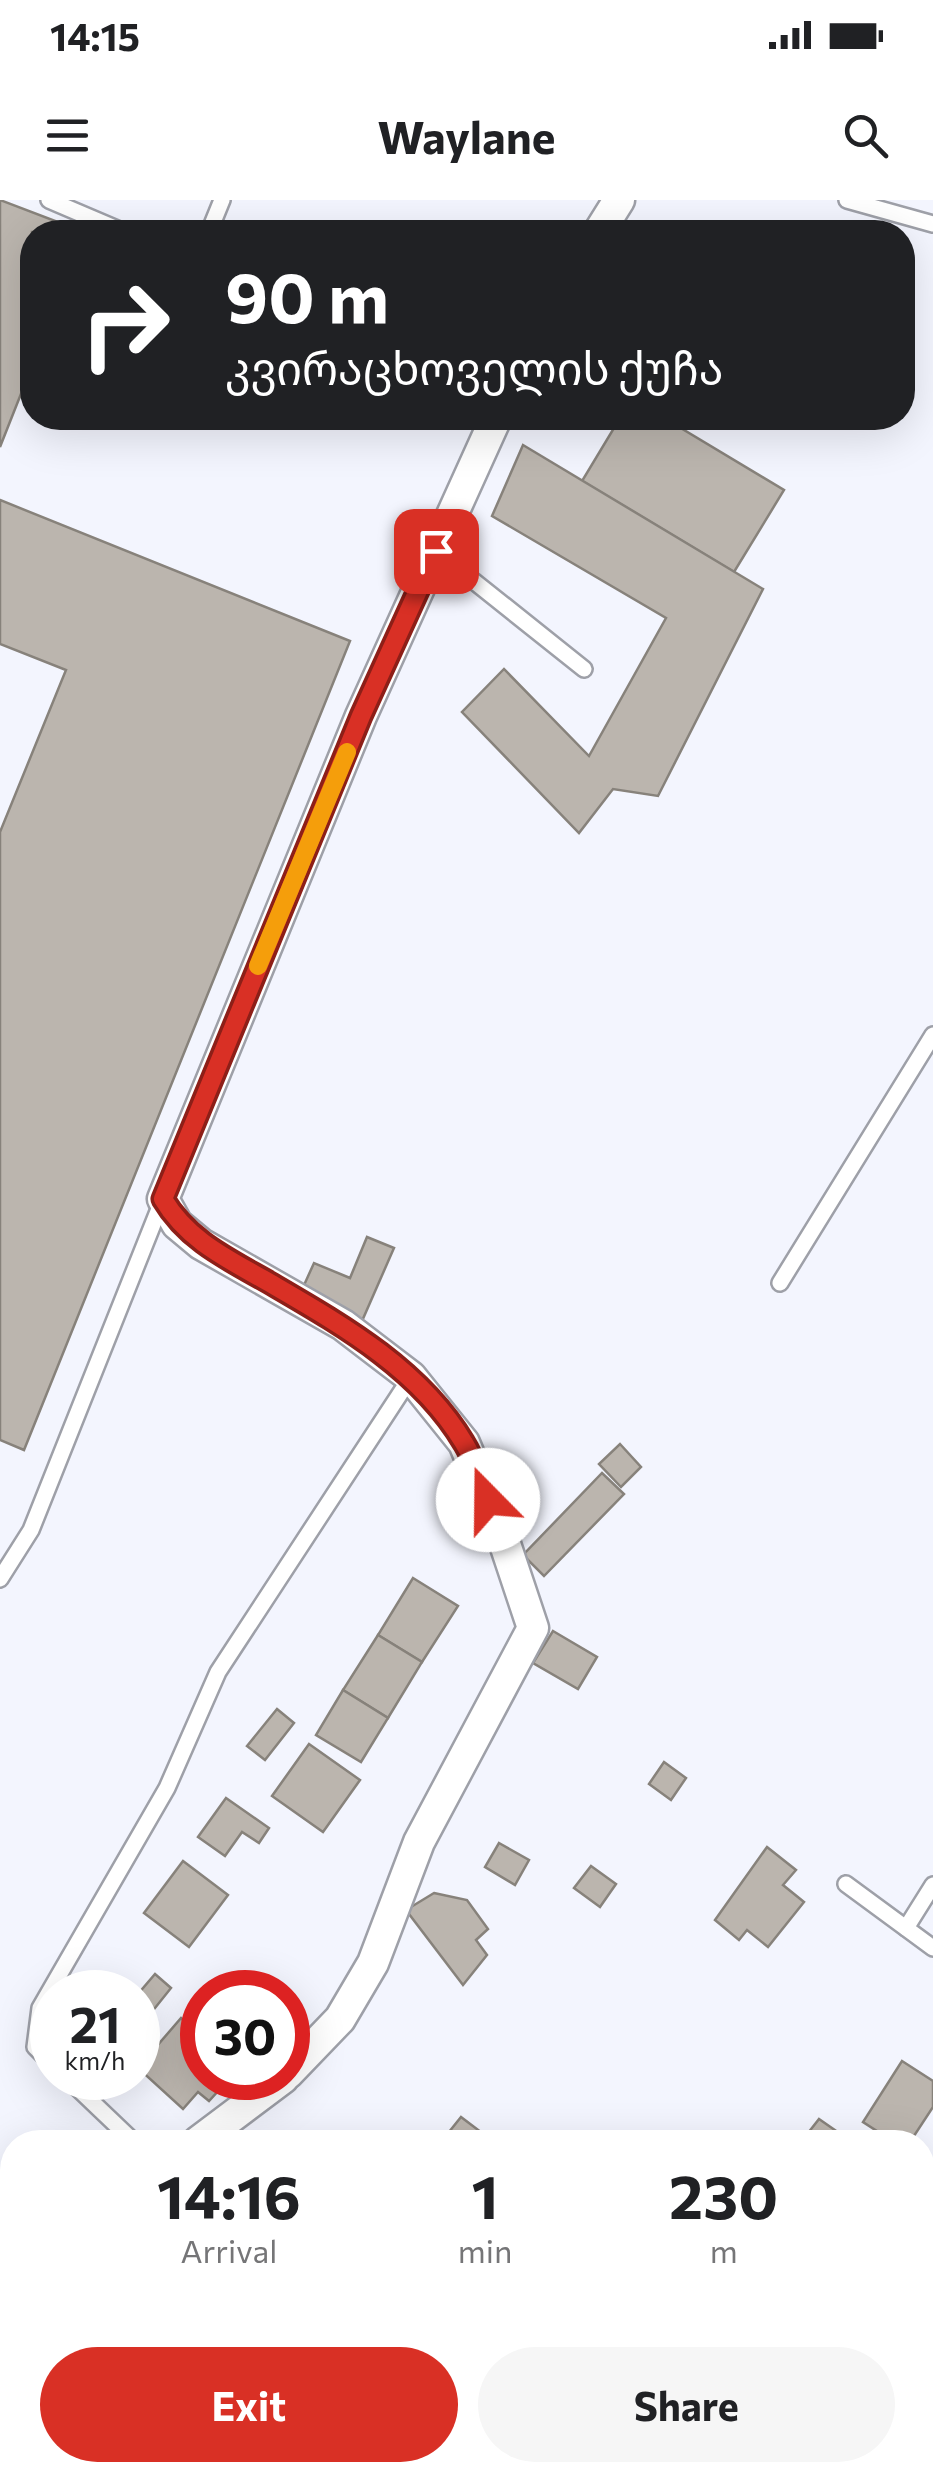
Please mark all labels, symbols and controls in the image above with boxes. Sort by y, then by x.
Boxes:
text: 14:15 [50,12,140,59]
icon: menu [40,108,95,163]
text: Waylane [377,108,556,163]
icon: search [838,108,893,163]
text: 90 m [225,252,389,337]
icon: right [60,260,190,390]
text: კვირაცხოველის ქუჩა [225,339,724,394]
pin [394,509,479,594]
icon: arrive [409,524,464,579]
position arrow [436,1448,540,1552]
speed limit sign: 30 [180,1970,310,2100]
text: 21 [69,1992,121,2053]
text: km/h [65,2045,125,2075]
text: 14:16 [157,2158,301,2231]
text: 1 [471,2158,499,2231]
text: 230 [669,2158,778,2231]
text: Arrival [180,2230,277,2270]
text: min [458,2230,512,2270]
text: m [710,2230,738,2270]
button: Exit [40,2347,458,2462]
button: Share [478,2347,895,2462]

